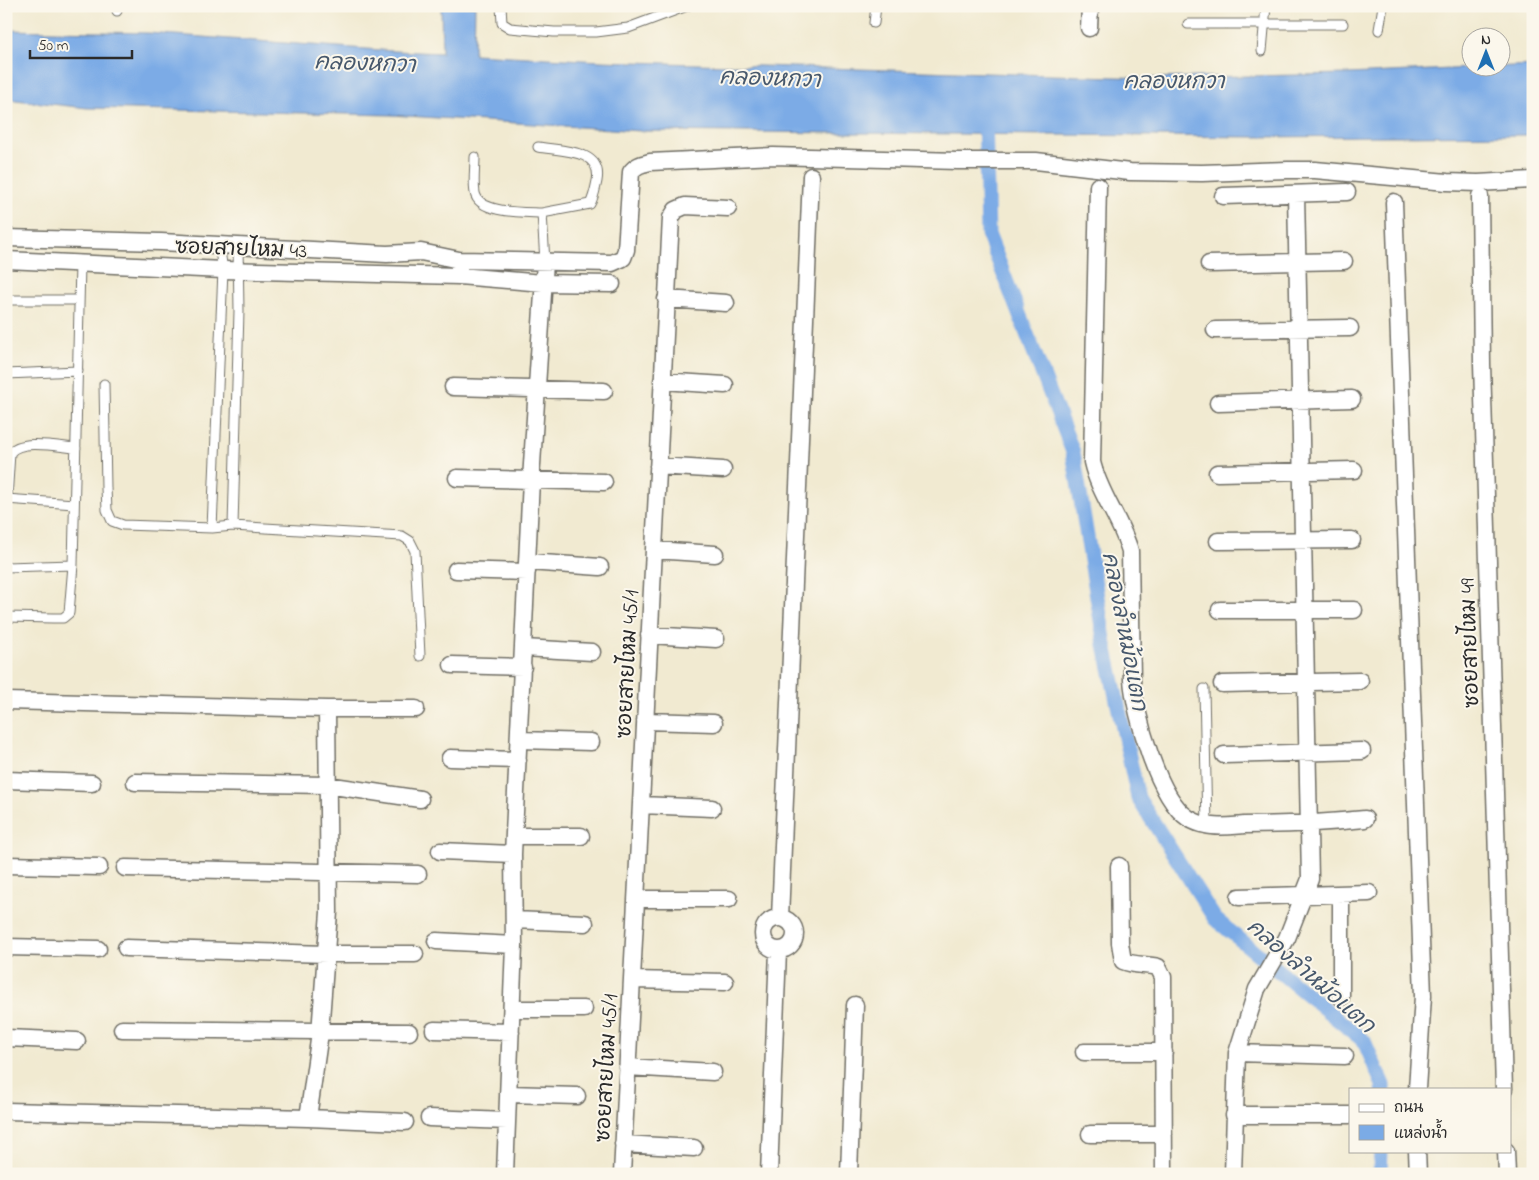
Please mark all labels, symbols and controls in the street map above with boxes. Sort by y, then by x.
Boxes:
scale bar [30,28,132,60]
north arrow [1462,28,1512,78]
text: N [1481,30,1491,51]
text: 50 m [38,35,69,57]
water label: คลองหกวา [314,47,417,83]
water label: คลองหกวา [719,62,822,98]
water label: คลองหกวา [1123,67,1226,99]
street label: ซอยสายไหม 43 [174,233,308,267]
water label: คลองลำหม้อแตก [1092,549,1154,715]
street label: ซอยสายไหม 49 [1454,577,1488,708]
street label: ซอยสายไหม 45/1 [610,589,648,739]
water label: คลองลำหม้อแตก [1239,912,1383,1043]
street label: ซอยสายไหม 45/1 [589,993,627,1143]
legend [1349,1088,1512,1152]
text: ถนน [1394,1097,1423,1119]
text: แหล่งน้ำ [1394,1119,1448,1145]

